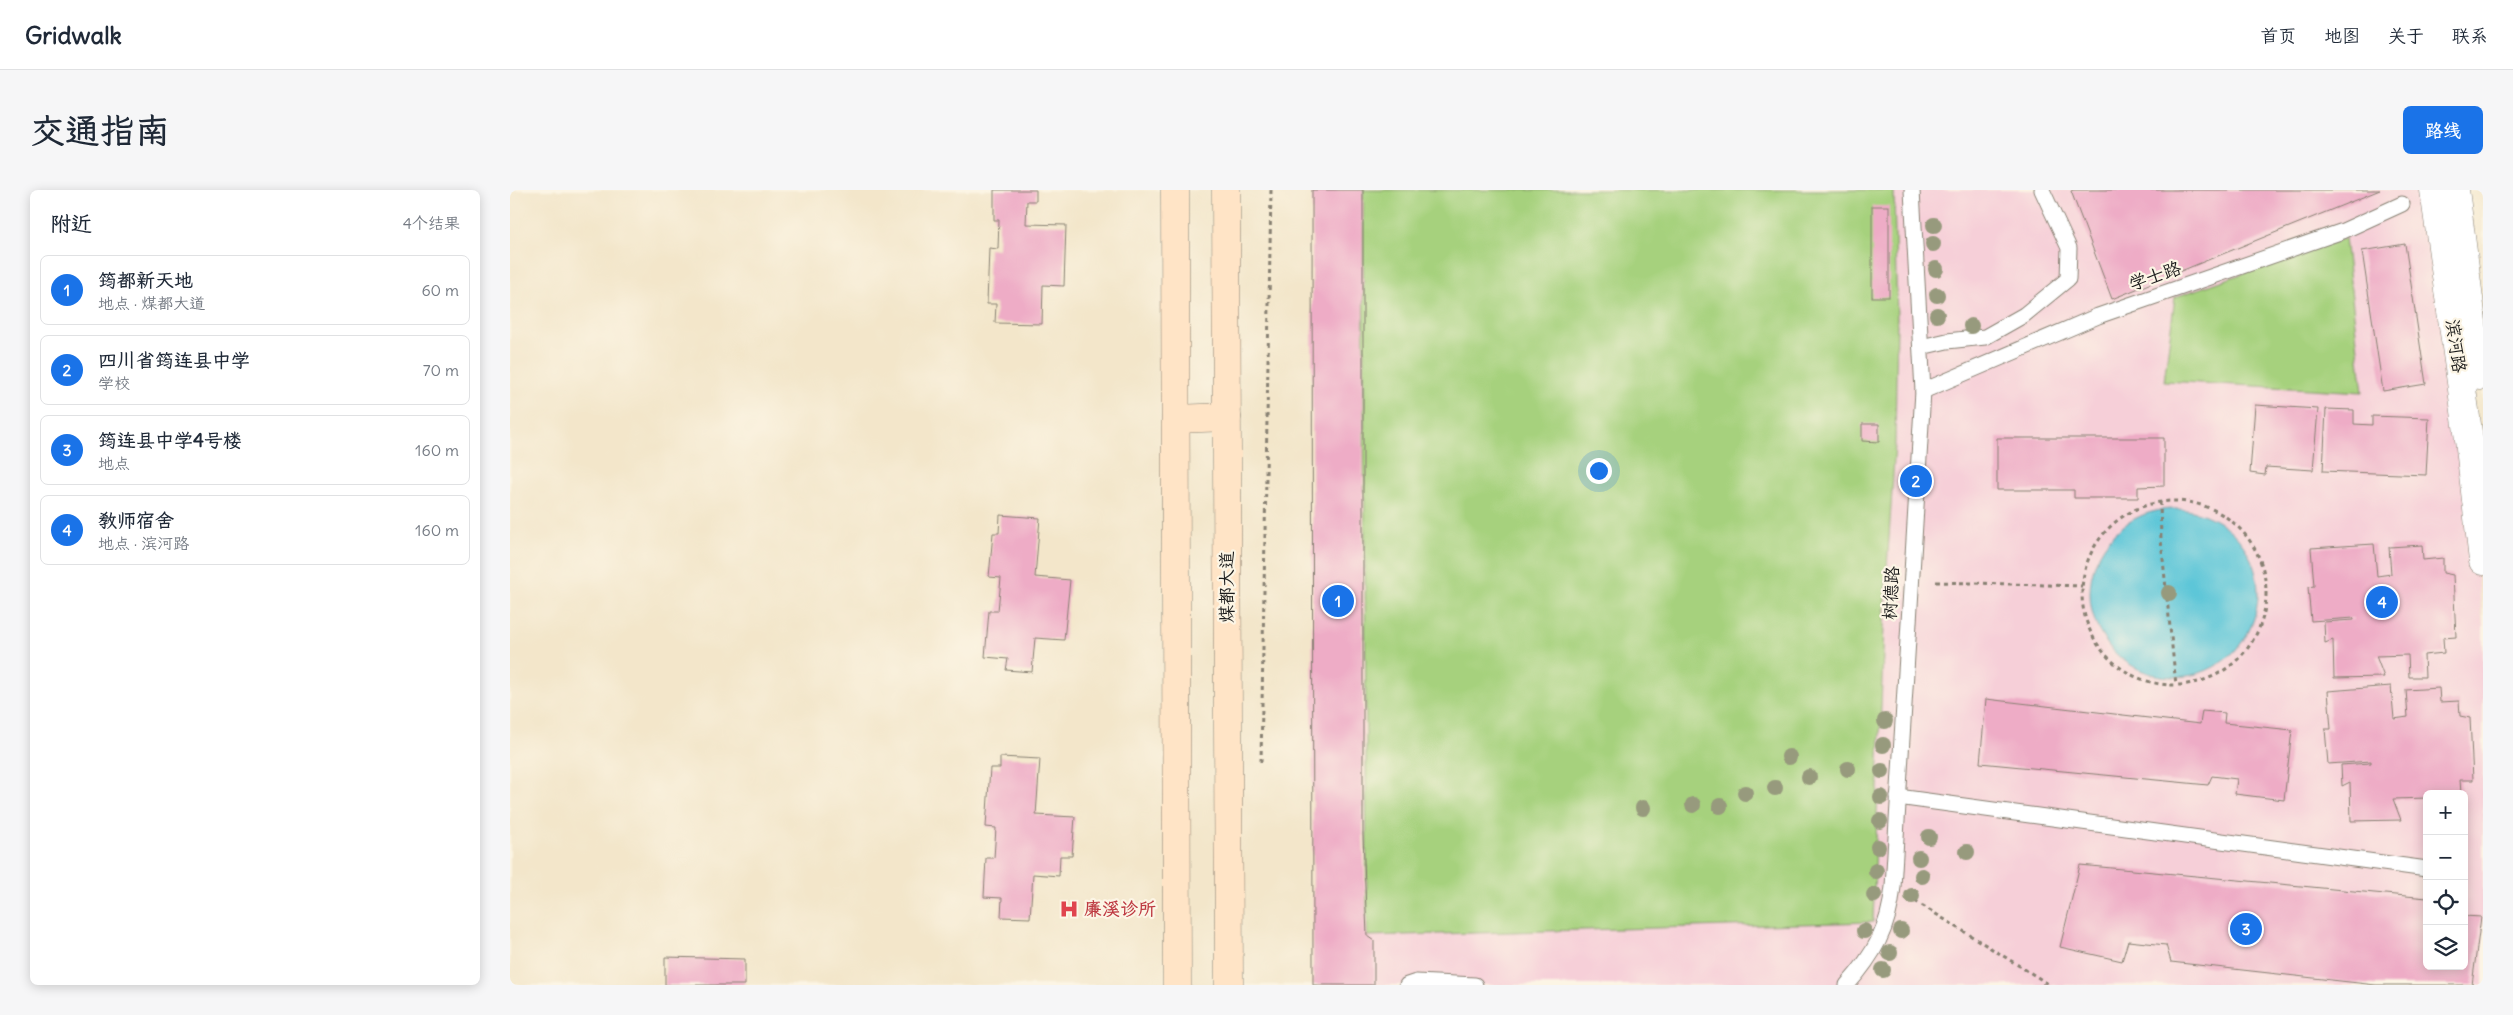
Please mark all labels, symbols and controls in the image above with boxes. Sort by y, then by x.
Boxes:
text: Gridwalk [25,20,122,50]
text: 首页 [2260,24,2296,47]
text: 地图 [2324,24,2360,47]
text: 关于 [2388,24,2424,47]
text: 联系 [2452,24,2488,47]
button: 路线 [2403,106,2483,154]
text: 交通指南 [30,108,170,152]
text: 附近 [50,210,92,237]
text: 4个结果 [403,213,460,233]
street label: 学士路 [2126,256,2184,295]
text: 筠都新天地 [98,268,193,292]
text: 1 [64,280,70,300]
text: 60 m [421,280,459,300]
text: 地点 · 煤都大道 [98,293,205,313]
street label: 滨河路 [2441,318,2472,374]
text: 四川省筠连县中学 [98,348,250,372]
text: 2 [63,360,71,380]
text: 70 m [423,360,459,380]
text: 学校 [98,373,130,393]
text: 筠连县中学4号楼 [98,428,242,452]
text: 3 [62,440,72,460]
text: 160 m [415,440,459,460]
text: 地点 [98,453,130,473]
your location [1586,458,1612,484]
pin: 2 [1900,462,1932,500]
text: 教师宿舍 [98,508,174,532]
text: 4 [62,520,72,540]
text: 160 m [415,520,459,540]
text: 地点 · 滨河路 [98,533,189,553]
street label: 煤都大道 [1215,551,1238,623]
street label: 树德路 [1878,565,1903,621]
pin: 1 [1322,582,1354,620]
pin: 4 [2366,583,2398,621]
map controls [2423,790,2468,970]
button: + [2423,790,2468,835]
button: − [2423,835,2468,880]
button: locate [2423,880,2468,925]
place label: 廉溪诊所 [1084,897,1156,920]
hospital icon: 廉溪诊所 [1058,898,1080,920]
pin: 3 [2230,910,2262,948]
button: layers [2423,925,2468,970]

